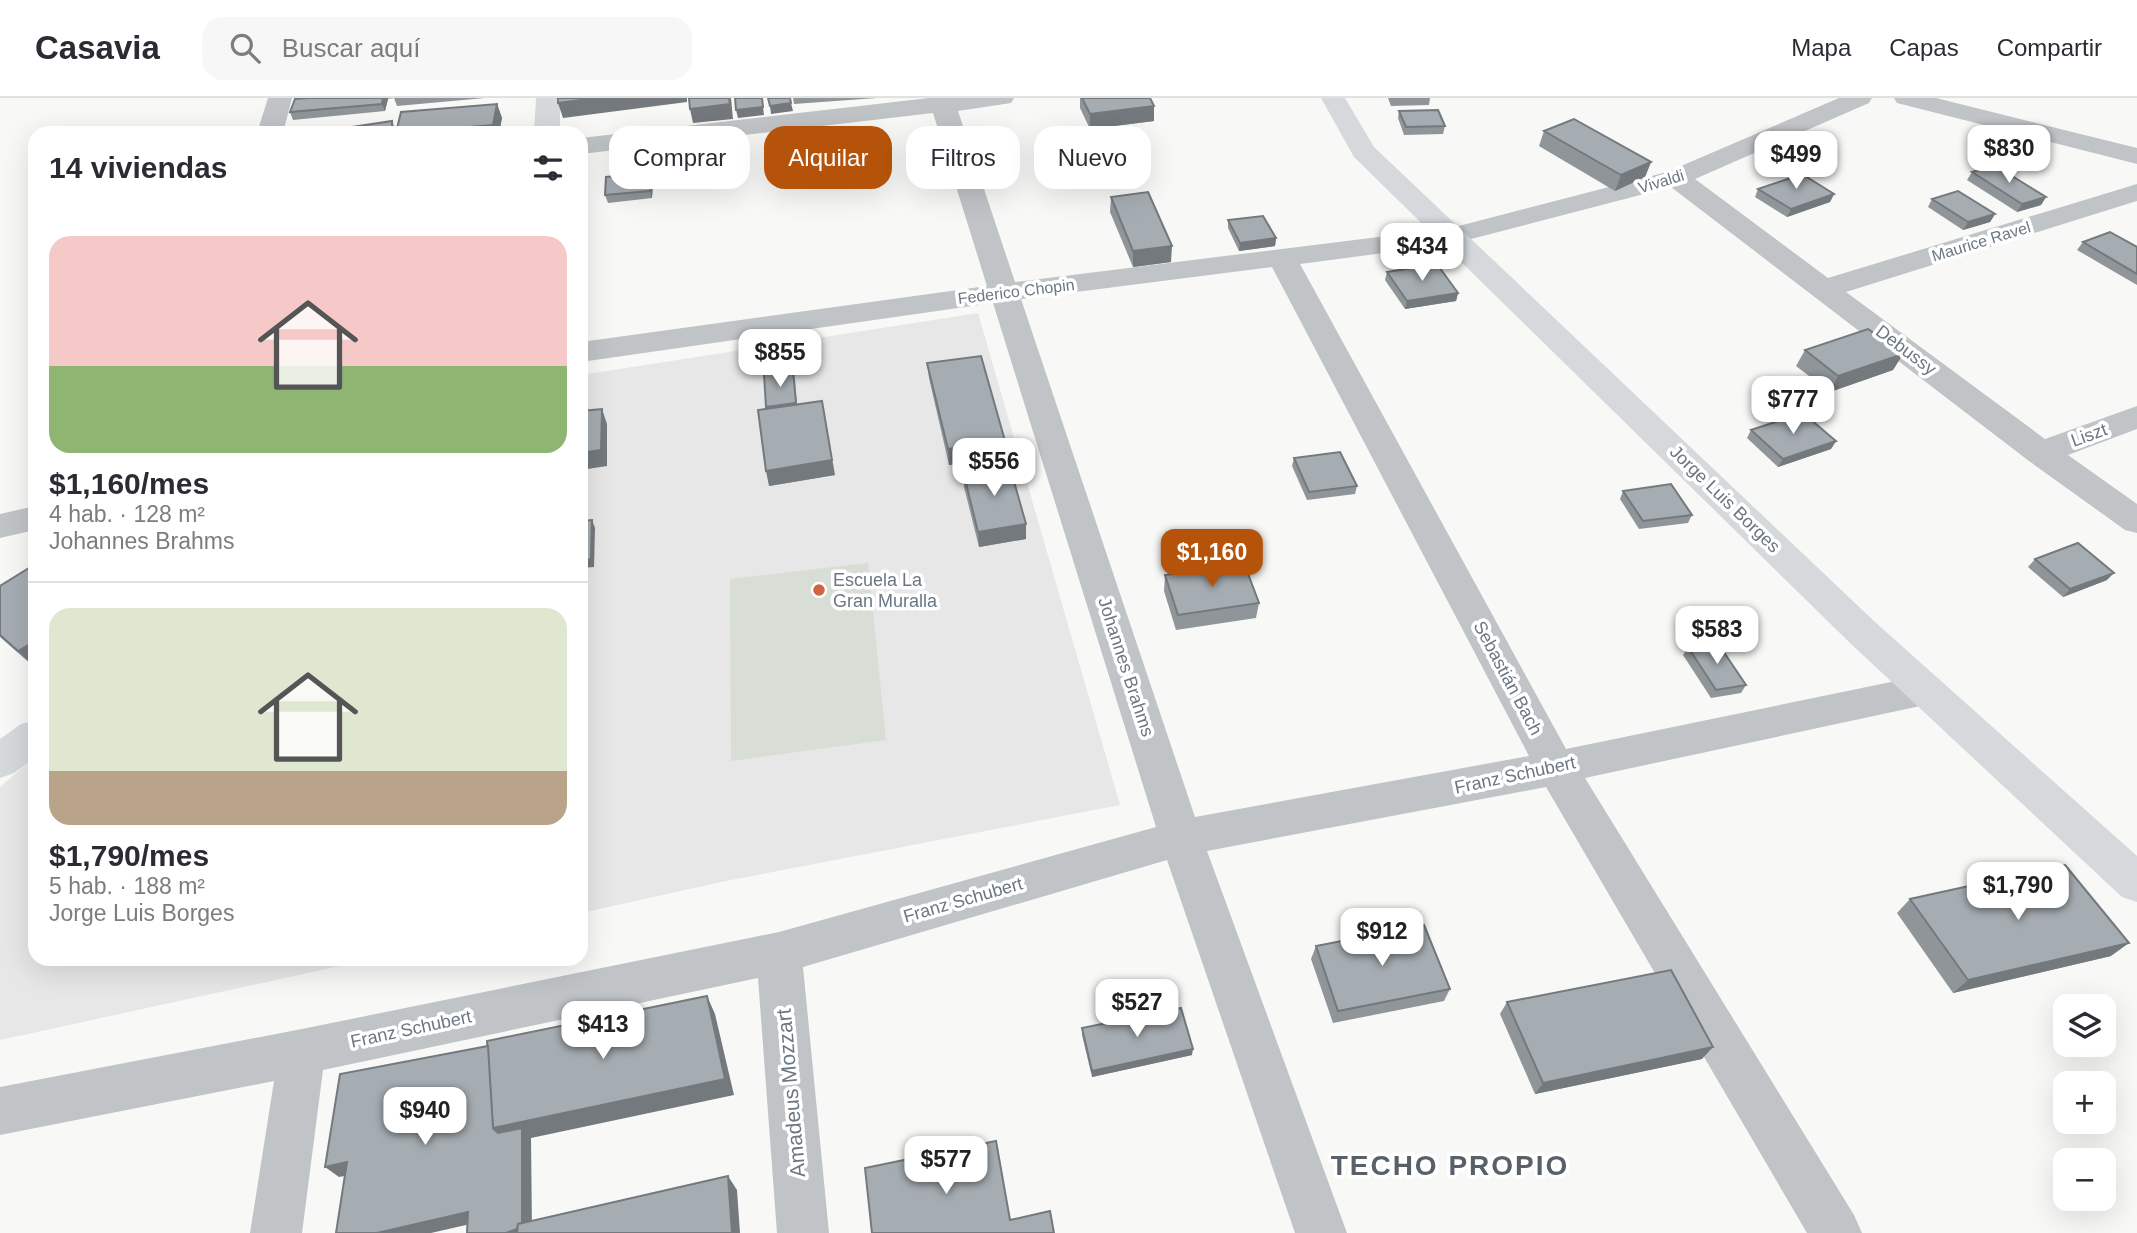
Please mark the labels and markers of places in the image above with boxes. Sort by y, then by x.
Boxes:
pin: $830 [1968,126,2050,185]
pin: $499 [1755,132,1837,191]
pin: $434 [1381,223,1463,283]
pin: $855 [739,330,821,389]
pin: $777 [1752,376,1834,436]
pin: $556 [953,438,1035,498]
pin: $1,160 [1155,530,1269,589]
place label: Escuela La Gran Muralla [833,570,938,611]
marker: Escuela La Gran Muralla [811,582,827,598]
pin: $583 [1676,606,1758,666]
pin: $1,790 [1961,862,2075,922]
pin: $912 [1341,908,1423,968]
pin: $527 [1096,979,1178,1039]
pin: $413 [562,1002,644,1061]
pin: $940 [384,1088,466,1147]
pin: $577 [905,1136,987,1196]

